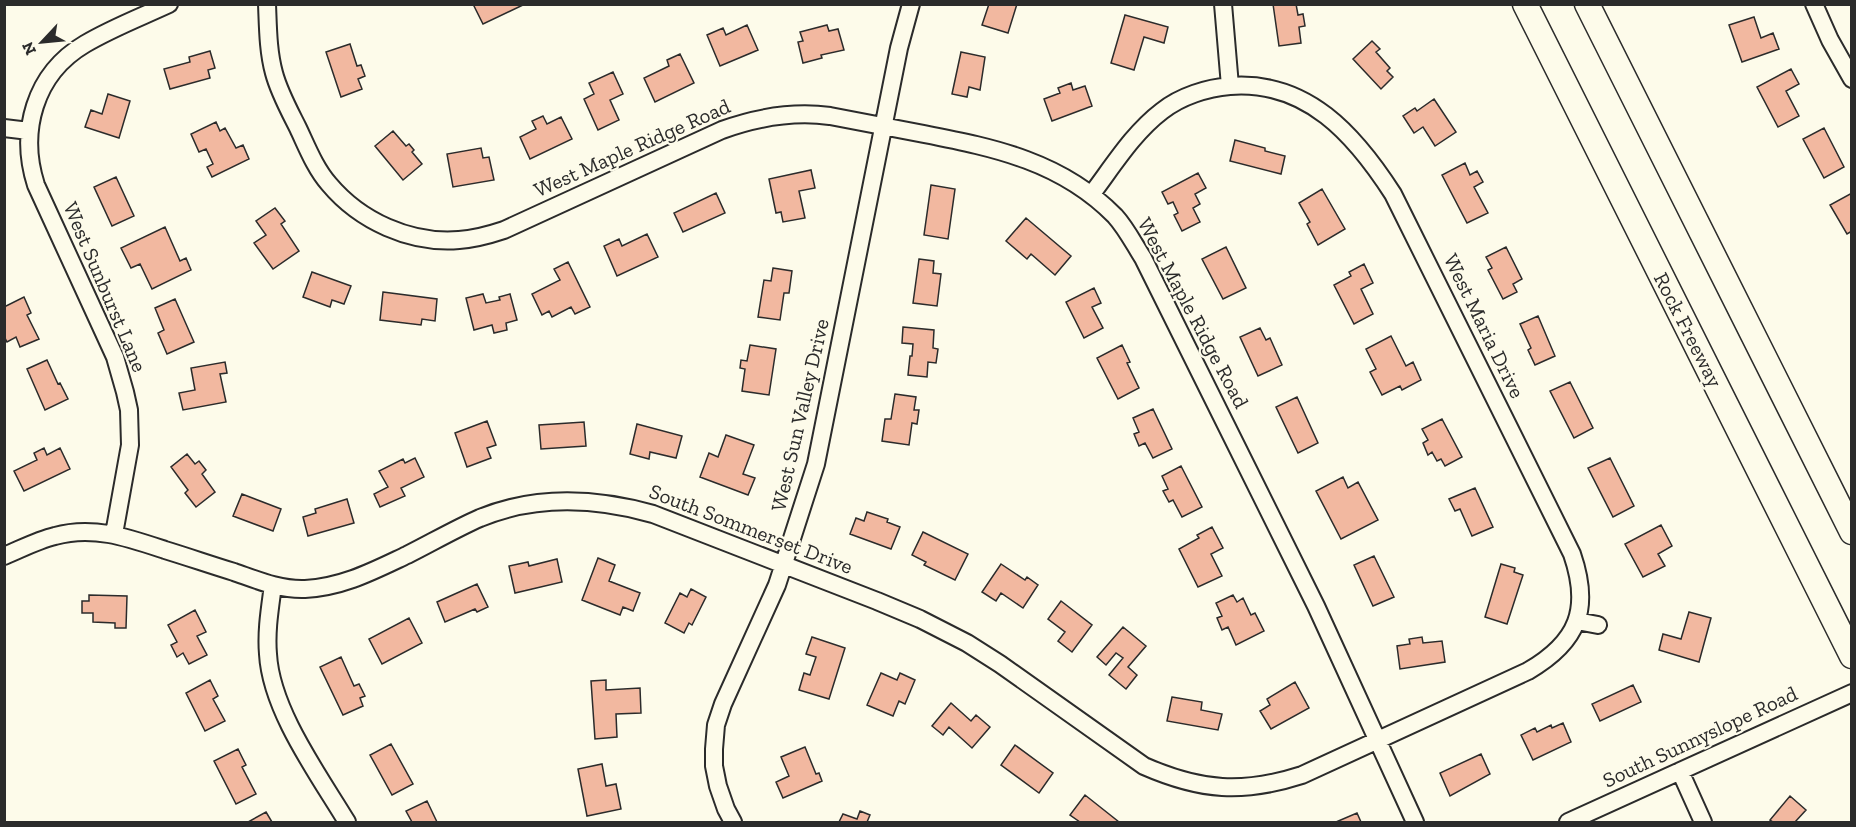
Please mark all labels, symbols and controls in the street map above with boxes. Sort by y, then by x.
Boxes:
north arrow [12,12,72,72]
text: N [18,39,40,58]
street label: West Maple Ridge Road [530,93,734,202]
street label: West Sunburst Lane [58,198,153,376]
street label: West Maple Ridge Road [1133,213,1254,413]
street label: West Maria Drive [1439,249,1530,402]
street label: Rock Freeway [1649,268,1728,392]
street label: West Sun Valley Drive [765,316,834,514]
street label: South Sommerset Drive [646,478,857,579]
street label: South Sunnyslope Road [1599,680,1801,793]

